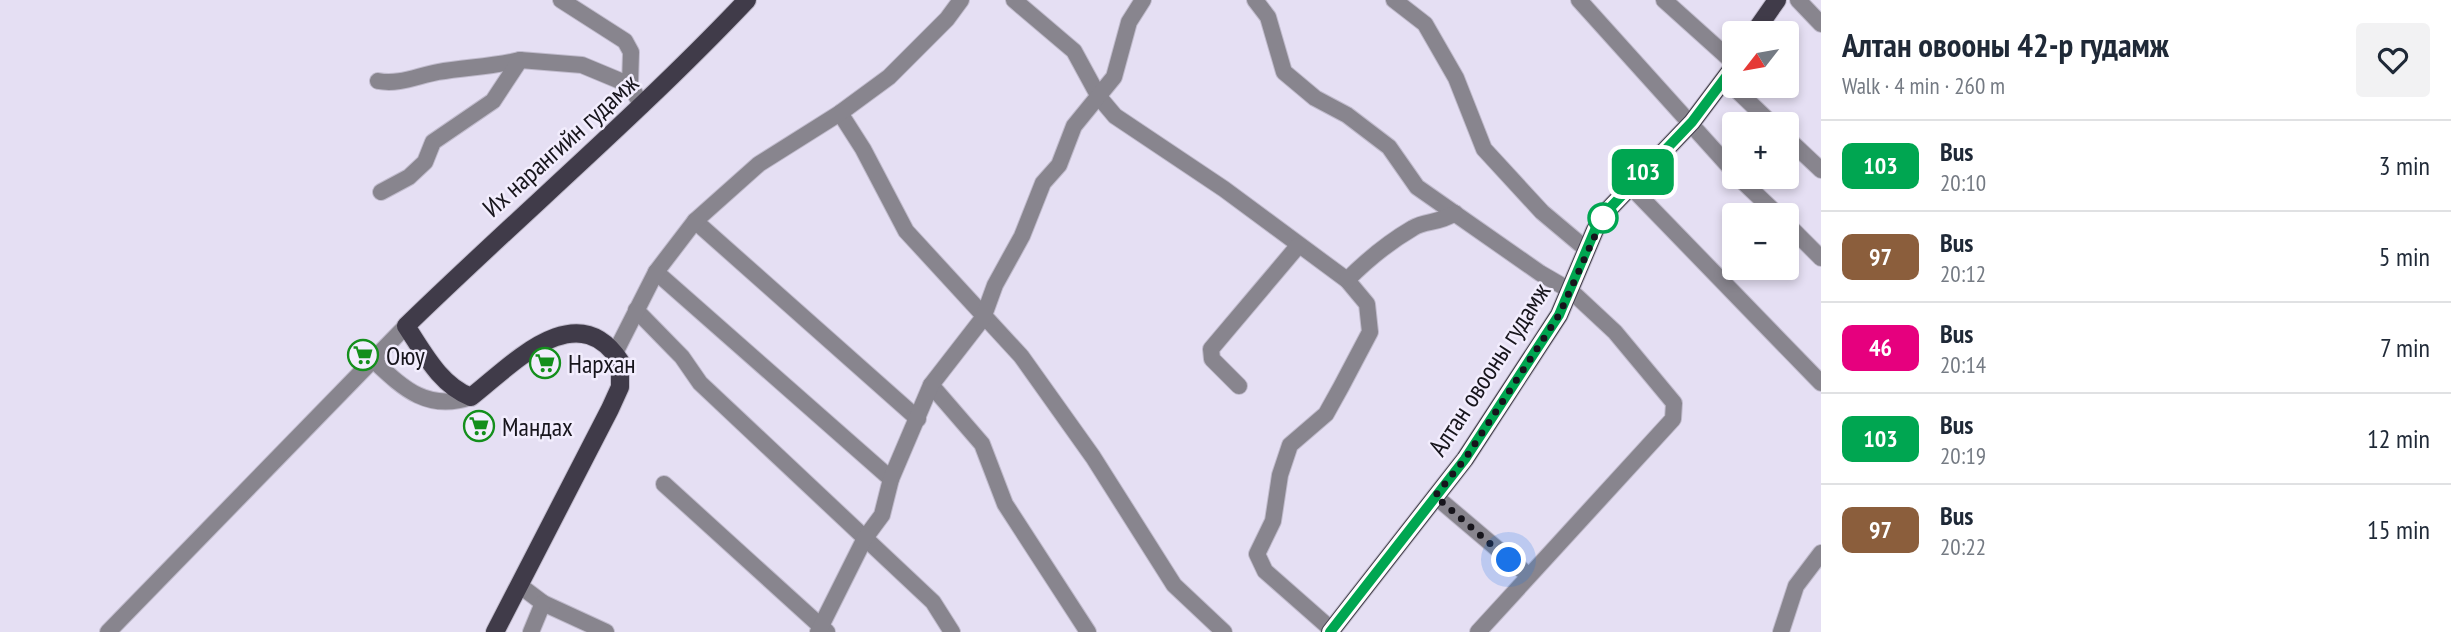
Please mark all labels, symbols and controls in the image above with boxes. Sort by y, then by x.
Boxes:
north arrow [1722,21,1799,98]
map controls [1722,21,1799,280]
text: Алтан овооны 42-р гудамж [1842,23,2169,66]
button: heart [2356,23,2430,97]
street label: Их нарангийн гудамж [475,66,645,224]
text: Walk · 4 min · 260 m [1842,71,2005,100]
button: + [1722,112,1799,189]
text: Bus [1940,135,1973,168]
line badge: 103 [1603,149,1683,195]
text: 3 min [2379,149,2430,182]
text: 103 [1863,150,1898,181]
text: 103 [1626,156,1660,187]
text: 20:10 [1940,168,1986,197]
unlabelled marker [1588,203,1618,233]
button: − [1722,203,1799,280]
text: Bus [1940,226,1973,259]
text: 5 min [2379,240,2430,273]
text: 97 [1869,241,1892,272]
text: 20:12 [1940,259,1986,288]
street label: Алтан овооны гудамж [1421,276,1557,462]
text: Bus [1940,317,1973,350]
text: 7 min [2380,331,2430,364]
text: 46 [1869,332,1892,363]
supermarket icon: Оюу [346,338,380,372]
place label: Оюу [386,339,425,372]
supermarket icon: Нархан [528,346,562,380]
place label: Нархан [568,347,636,380]
text: 20:14 [1940,350,1986,379]
text: Bus [1940,408,1973,441]
supermarket icon: Мандах [462,409,496,443]
place label: Мандах [502,410,573,443]
text: 12 min [2367,422,2430,455]
text: 103 [1863,423,1898,454]
text: 20:19 [1940,441,1986,470]
text: Bus [1940,499,1973,532]
text: 15 min [2367,513,2430,546]
text: 97 [1869,514,1892,545]
text: 20:22 [1940,532,1986,561]
your location [1491,542,1526,577]

